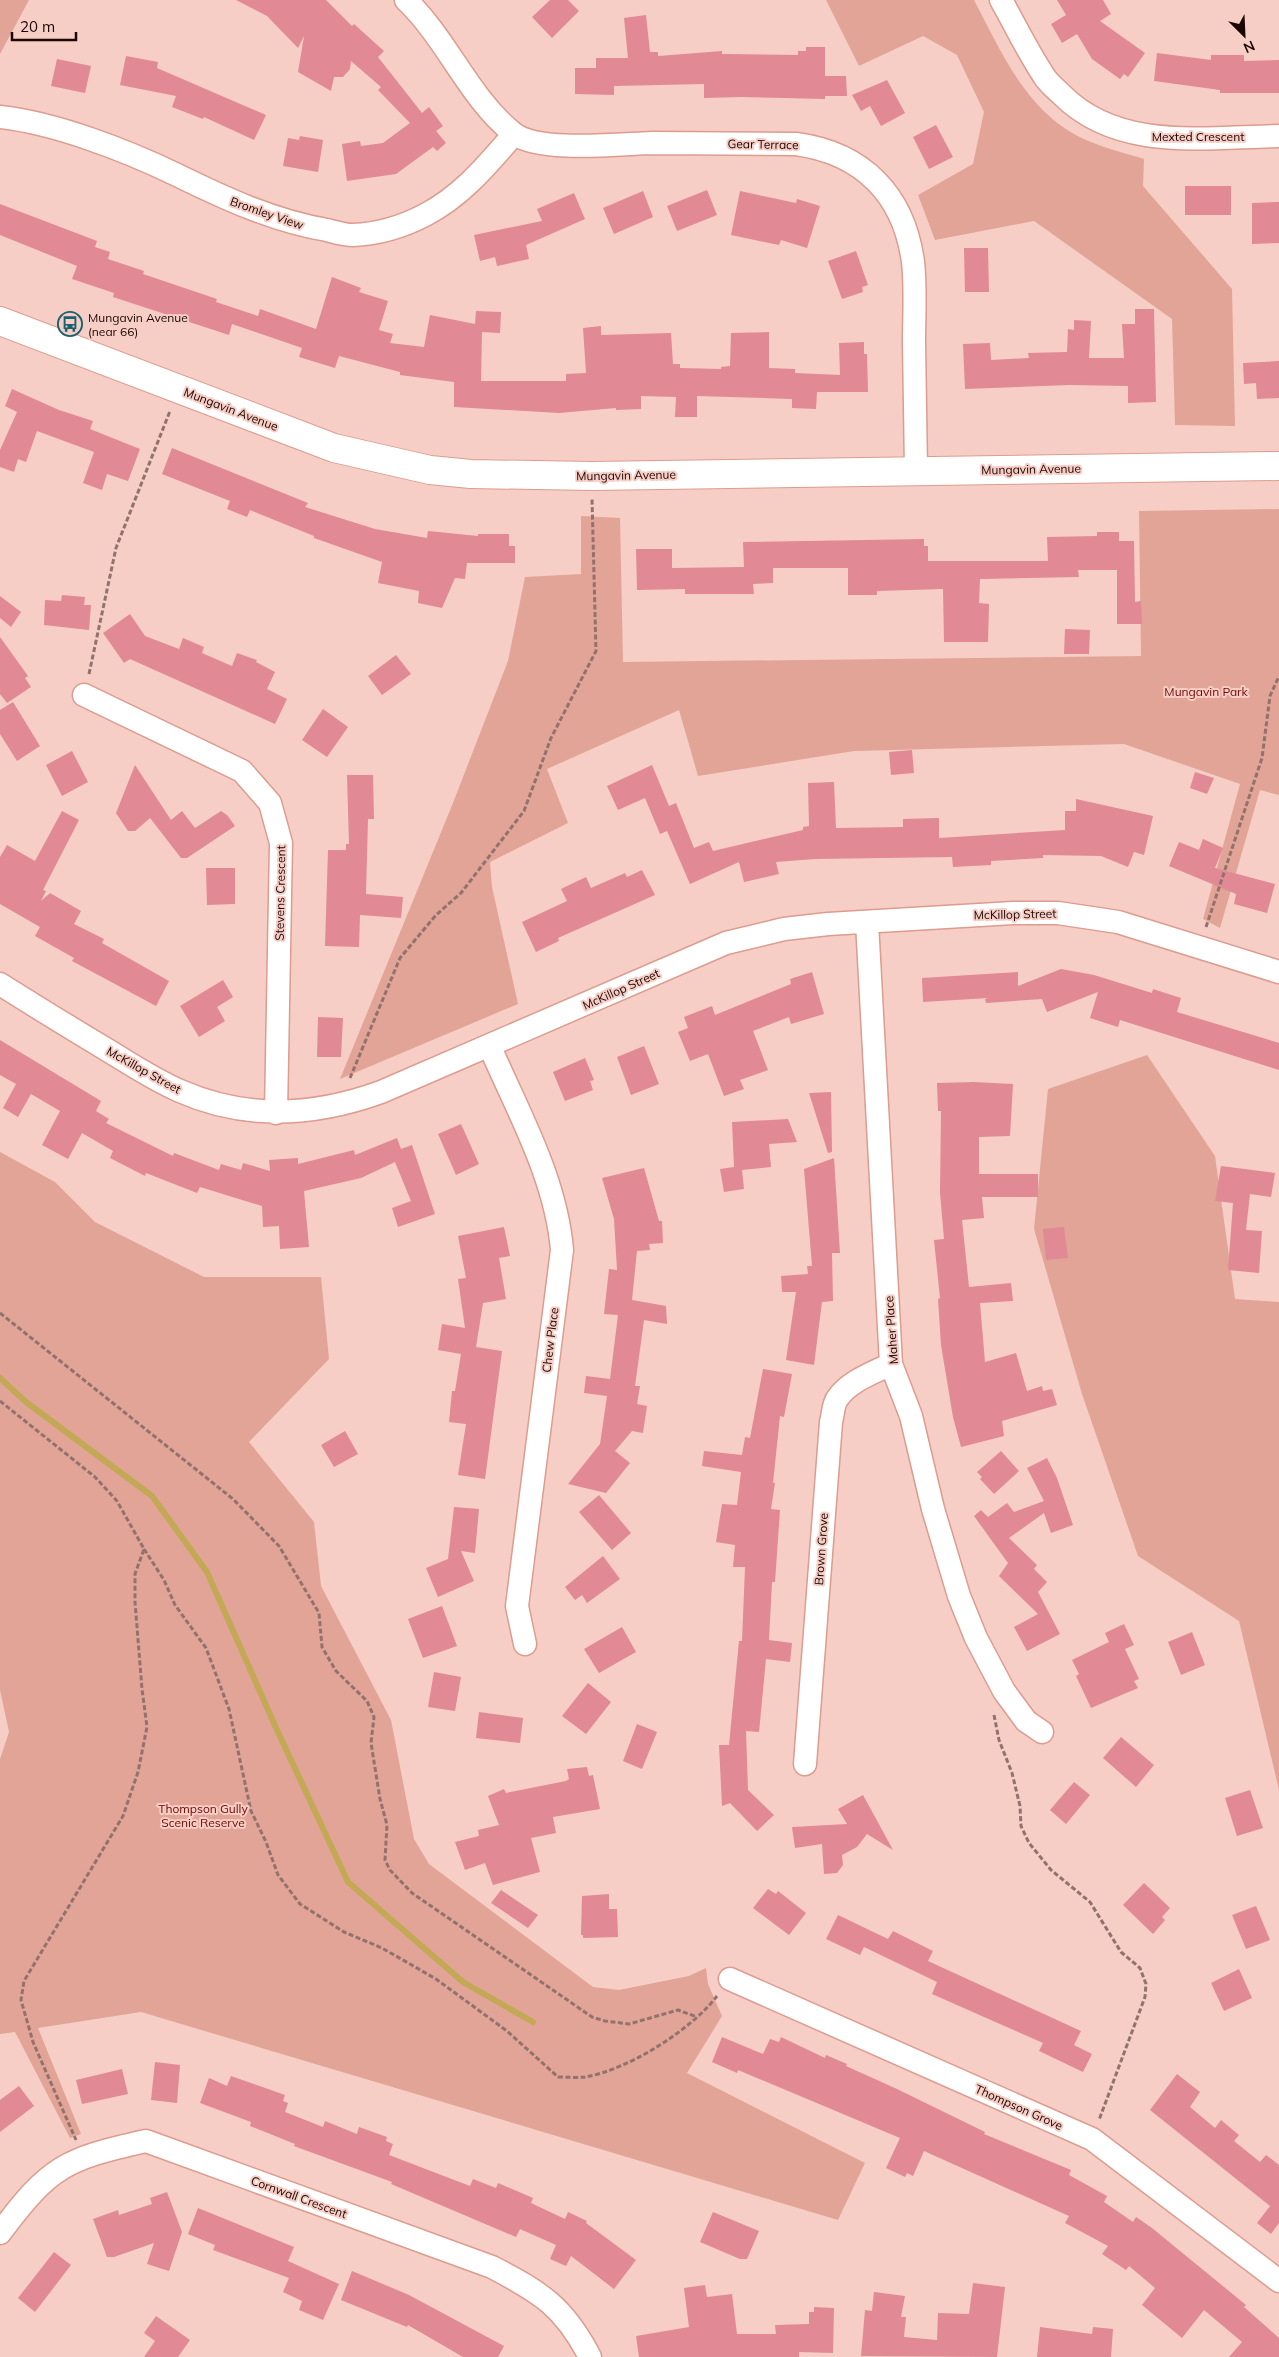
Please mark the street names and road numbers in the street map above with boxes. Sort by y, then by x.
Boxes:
street label: Mexted Crescent [1152,129,1244,144]
street label: Gear Terrace [727,136,799,152]
street label: Bromley View [228,193,306,233]
street label: Mungavin Avenue [182,384,280,434]
street label: Mungavin Avenue [981,461,1081,477]
street label: Mungavin Avenue [576,467,676,483]
street label: Stevens Crescent [272,845,288,941]
street label: McKillop Street [973,906,1057,922]
street label: McKillop Street [580,965,662,1013]
street label: McKillop Street [104,1043,184,1097]
street label: Maher Place [881,1295,901,1365]
street label: Chew Place [539,1307,561,1373]
street label: Brown Grove [811,1512,831,1586]
street label: Thompson Grove [973,2081,1065,2133]
street label: Cornwall Crescent [249,2173,349,2221]

